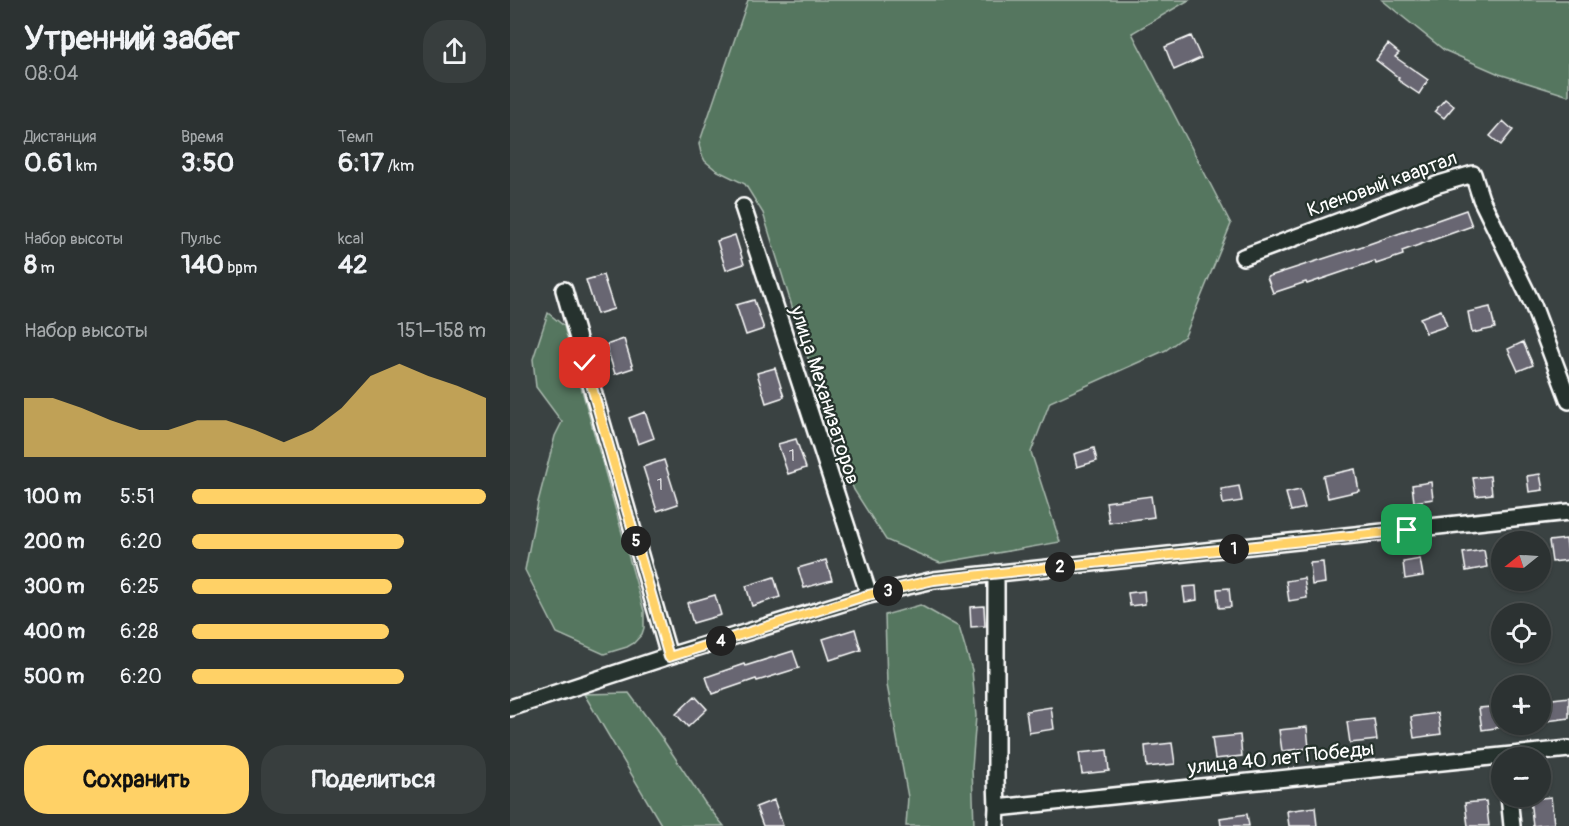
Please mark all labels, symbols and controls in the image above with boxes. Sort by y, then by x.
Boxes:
text: Утренний забег [24,18,240,59]
button: share [423,20,486,83]
text: 08:04 [24,61,78,86]
text: Дистанция [24,127,97,147]
text: Время [181,127,224,147]
text: Темп [338,127,373,147]
street label: Кленовый квартал [1303,145,1461,223]
text: 0.61 [24,147,73,179]
text: 3:50 [181,147,234,179]
text: 6:17 [338,147,384,179]
text: km [73,156,97,176]
text: /km [384,156,414,176]
text: Набор высоты [24,229,123,249]
text: Пульс [181,229,221,249]
text: kcal [338,229,364,249]
text: 8 [24,249,37,281]
text: 140 [181,249,224,281]
text: 42 [338,249,368,281]
text: m [37,258,55,278]
text: bpm [224,258,257,278]
street label: улица Механизаторов [784,302,866,487]
text: Набор высоты [24,318,148,343]
text: 151–158 m [397,318,486,343]
pin [559,337,610,388]
icon: check [568,346,601,379]
house number: 1 [789,446,795,466]
house number: 1 [657,475,663,495]
text: 100 m [24,484,81,509]
text: 5:51 [120,484,155,509]
pin [1381,504,1432,555]
icon: arrive [1390,513,1423,546]
pin: 5 [621,526,651,556]
text: 200 m [24,529,85,554]
text: 6:20 [120,529,162,554]
text: 5 [632,531,640,551]
north arrow [1491,531,1551,591]
map controls [1491,531,1551,807]
pin: 1 [1219,534,1249,564]
text: 1 [1231,539,1237,559]
pin: 2 [1045,552,1075,582]
text: 2 [1056,557,1064,577]
text: 300 m [24,574,85,599]
text: 6:25 [120,574,159,599]
pin: 3 [873,576,903,606]
text: 3 [884,581,892,601]
button: locate [1491,603,1551,663]
text: 400 m [24,619,85,644]
text: 6:28 [120,619,158,644]
pin: 4 [706,626,736,656]
text: 4 [716,631,726,651]
text: 500 m [24,664,84,689]
text: 6:20 [120,664,162,689]
button: + [1491,675,1551,735]
street label: улица 40 лет Победы [1186,736,1376,780]
button: Сохранить [24,745,249,814]
button: Поделиться [261,745,486,814]
button: − [1491,747,1551,807]

